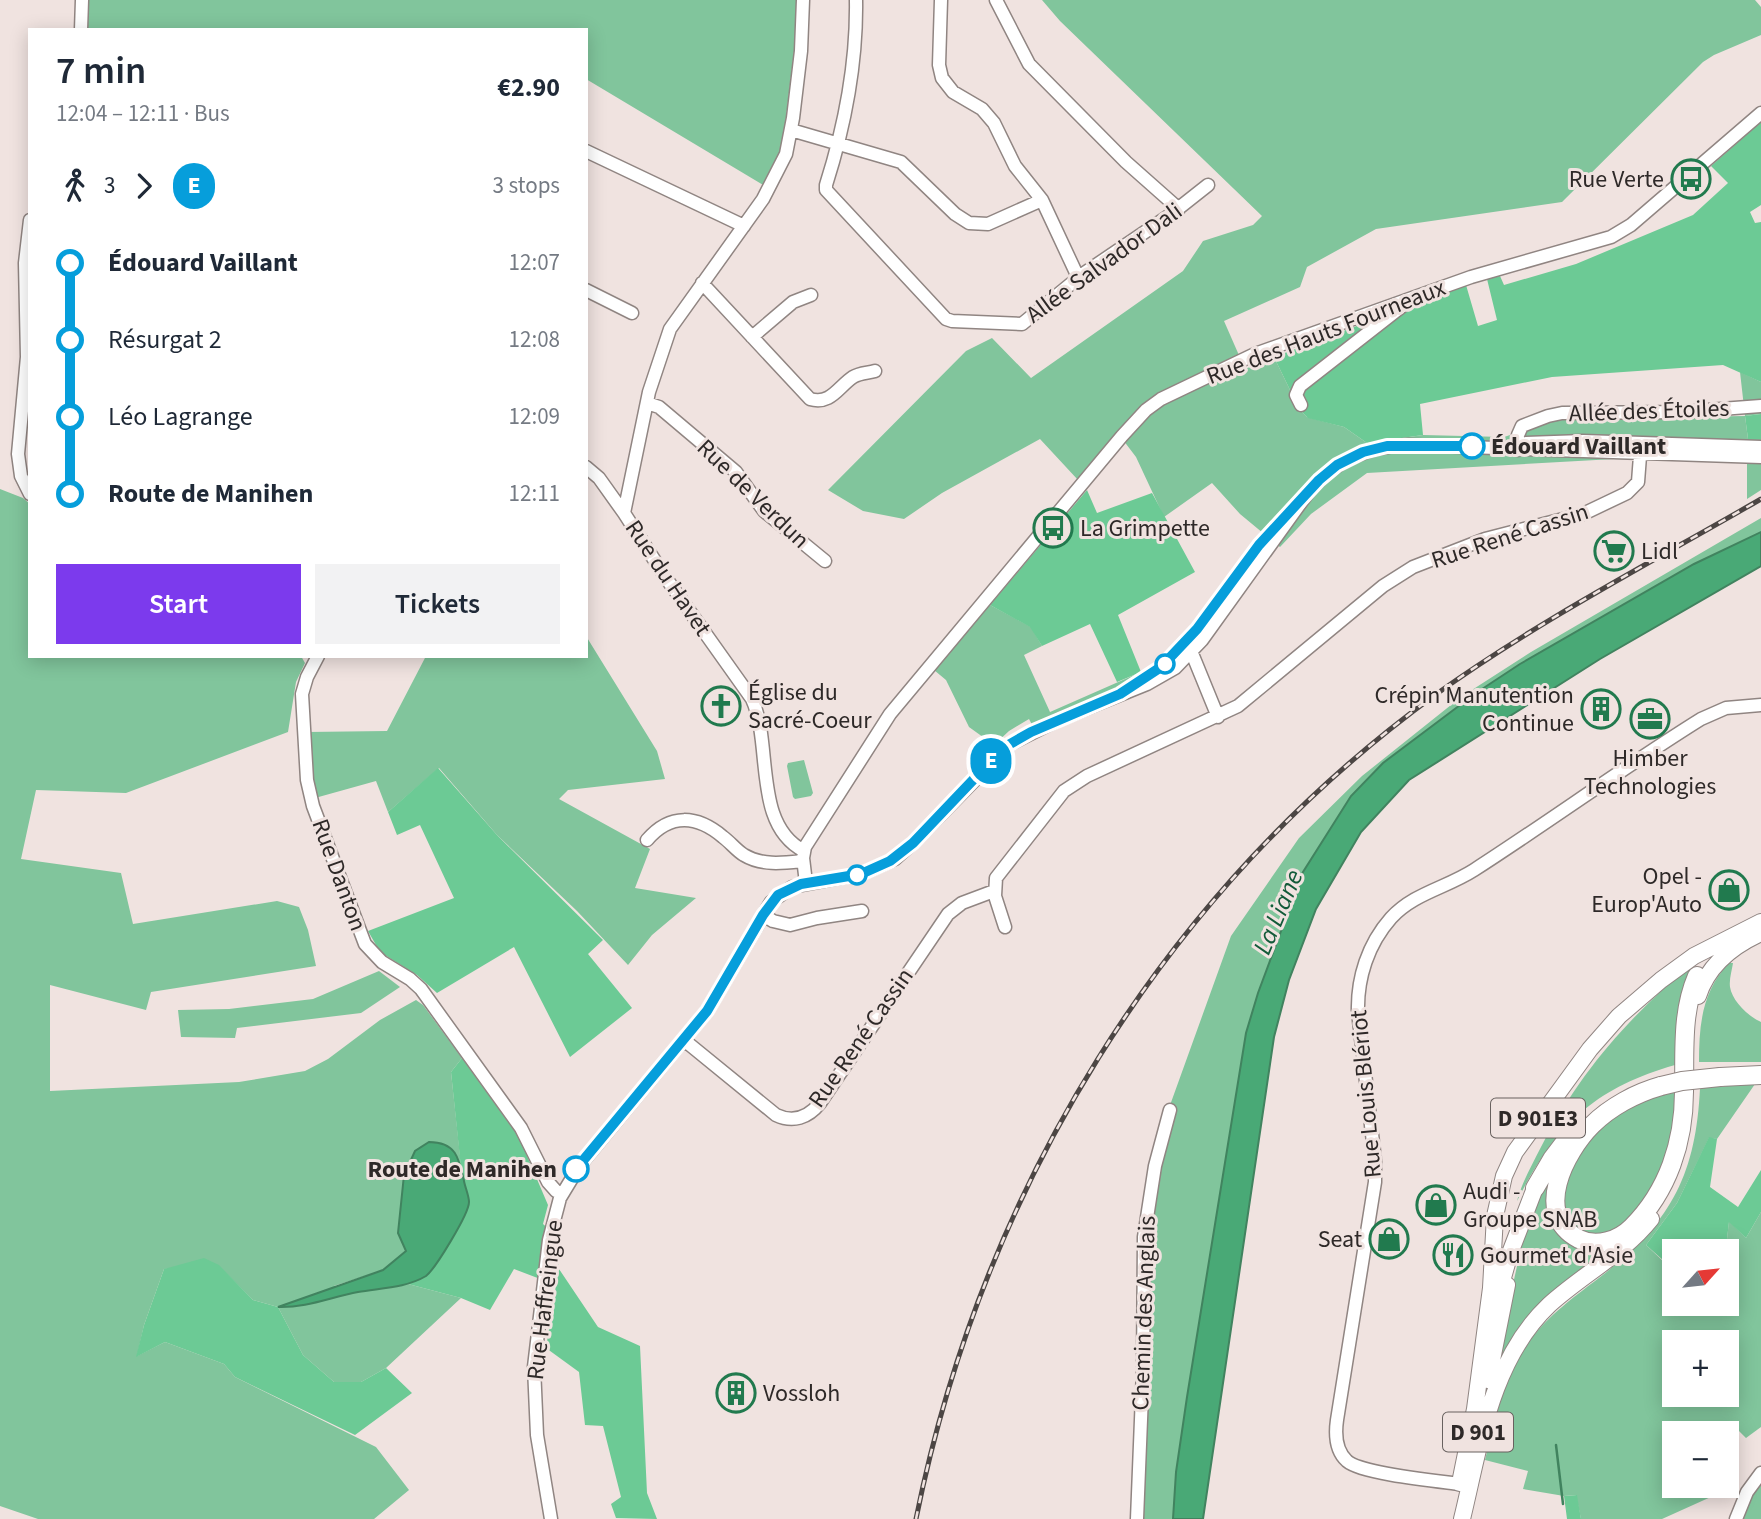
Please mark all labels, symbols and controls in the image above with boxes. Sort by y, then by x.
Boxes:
text: 7 min [56,44,146,98]
text: €2.90 [497,69,560,106]
text: 12:04 – 12:11 · Bus [56,97,230,130]
bus stop icon: Rue Verte [1670,158,1712,200]
place label: Rue Verte [1569,162,1664,197]
icon: walk [56,167,94,205]
icon: forward [125,167,163,205]
text: E [187,168,201,203]
text: 3 [104,169,115,202]
text: 3 stops [493,169,560,202]
street label: Allée Salvador Dali [1018,194,1190,332]
text: Édouard Vaillant [108,244,298,281]
text: 12:07 [509,246,560,279]
street label: Rue des Hauts Fourneaux [1201,270,1451,394]
text: Résurgat 2 [108,321,222,358]
text: 12:08 [509,323,560,356]
street label: Allée des Étoiles [1568,391,1730,431]
text: Léo Lagrange [108,398,253,435]
text: 12:09 [509,400,560,433]
place label: Édouard Vaillant [1491,429,1666,464]
street label: Rue de Verdun [689,431,817,557]
marker: Édouard Vaillant [1459,433,1485,459]
text: Route de Manihen [108,475,313,512]
text: 12:11 [509,477,560,510]
street label: Rue René Cassin [1427,494,1593,578]
bus stop icon: La Grimpette [1032,507,1074,549]
place label: La Grimpette [1080,511,1210,546]
street label: Rue du Havet [616,513,720,643]
supermarket icon: Lidl [1593,530,1635,572]
place label: Lidl [1641,534,1678,569]
button: Start [56,564,301,644]
button: Tickets [315,564,560,644]
unlabelled marker [1155,654,1175,674]
place label: Église du Sacré-Coeur [748,675,872,738]
place label: Crépin Manutention Continue [1374,678,1574,741]
church icon: Église du Sacré-Coeur [700,685,742,727]
building icon: Crépin Manutention Continue [1580,688,1622,730]
office icon: Himber Technologies [1629,698,1671,740]
line badge: E [968,738,1014,784]
place label: Himber Technologies [1584,741,1716,804]
text: E [984,743,998,778]
street label: Rue Danton [302,814,376,936]
place label: Opel - Europ'Auto [1591,859,1702,922]
water label: La Liane [1244,864,1312,960]
unlabelled marker [847,865,867,885]
shop icon: Opel - Europ'Auto [1708,869,1750,911]
street label: Rue René Cassin [800,961,922,1115]
street label: Rue Louis Blériot [1341,1008,1391,1180]
road number: D 901E3 [1491,1098,1585,1138]
place label: Route de Manihen [367,1152,557,1187]
marker: Route de Manihen [563,1156,589,1182]
place label: Audi - Groupe SNAB [1463,1174,1597,1237]
shop icon: Audi - Groupe SNAB [1415,1184,1457,1226]
street label: Chemin des Anglais [1123,1215,1165,1411]
street label: Rue Haffreingue [518,1218,572,1382]
shop icon: Seat [1368,1218,1410,1260]
place label: Seat [1318,1222,1362,1257]
restaurant icon: Gourmet d'Asie [1432,1234,1474,1276]
place label: Gourmet d'Asie [1480,1238,1633,1273]
north arrow [1662,1239,1740,1316]
map controls [1662,1239,1739,1498]
button: + [1662,1330,1739,1407]
building icon: Vossloh [715,1372,757,1414]
place label: Vossloh [763,1376,840,1411]
road number: D 901 [1443,1413,1513,1452]
button: − [1662,1421,1739,1498]

